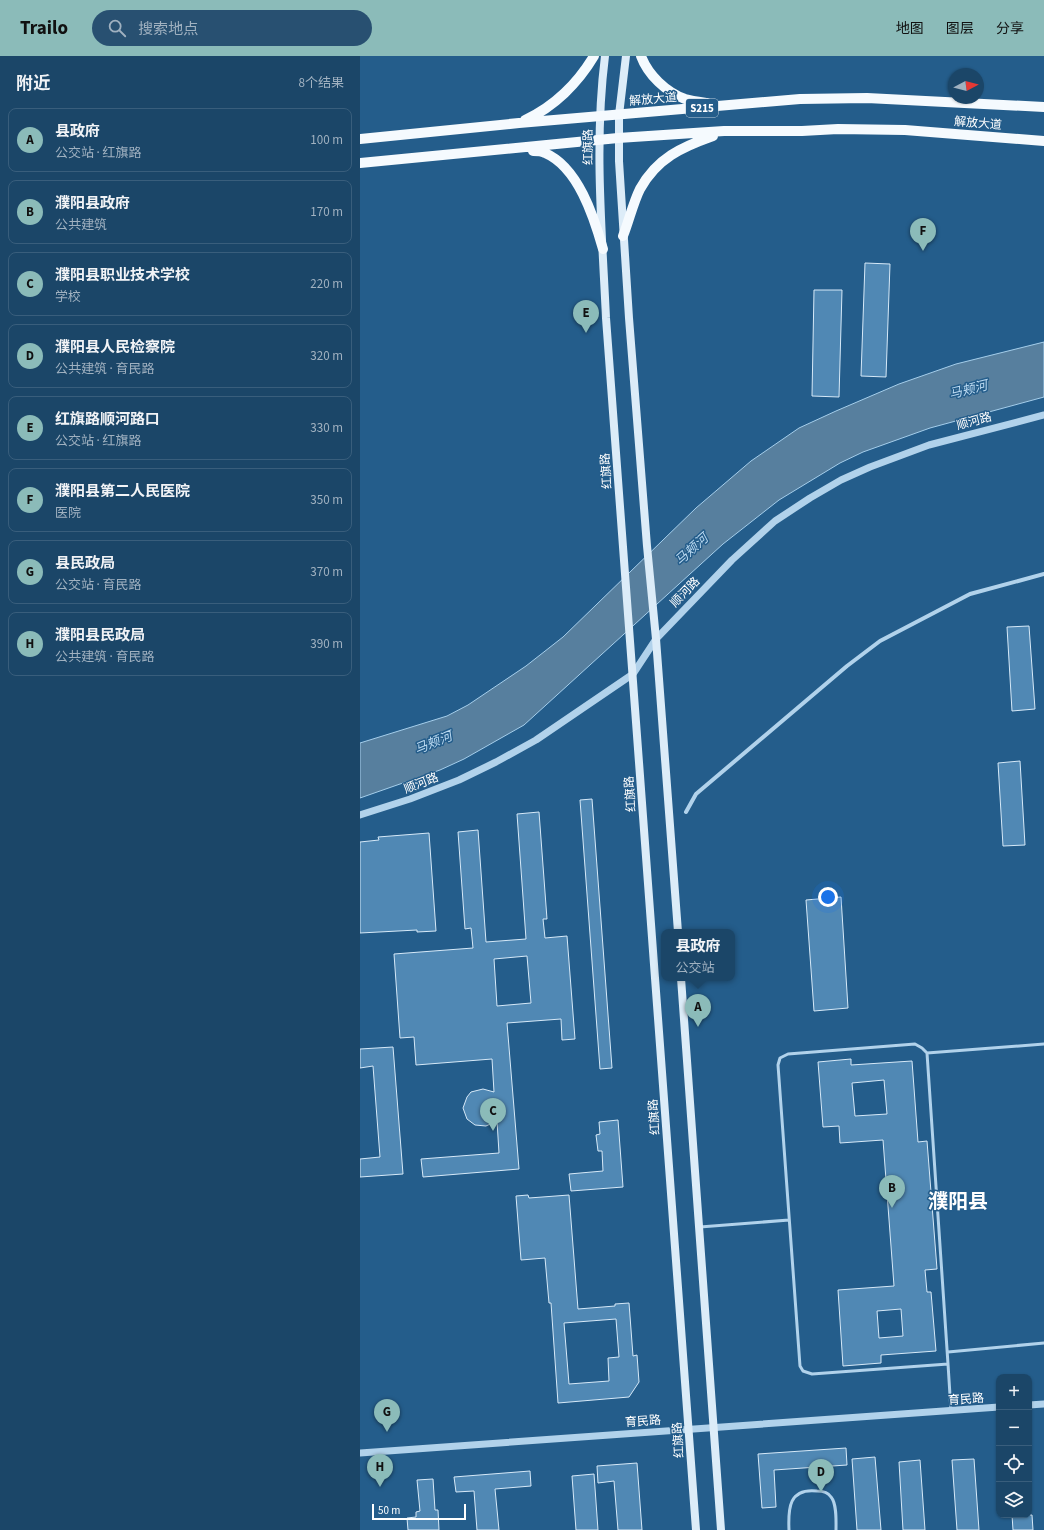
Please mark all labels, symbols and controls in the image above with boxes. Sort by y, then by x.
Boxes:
search box [92,10,372,46]
text: Trailo [20,15,68,42]
icon: search [106,17,128,39]
text: 搜索地点 [138,19,198,40]
text: 地图 [896,19,924,39]
text: 图层 [946,19,974,39]
text: 分享 [996,19,1024,39]
north arrow [948,68,984,104]
text: 附近 [16,72,50,96]
text: 8个结果 [299,74,344,92]
street label: 解放大道 [628,89,678,110]
road number: S215 [686,99,718,117]
street label: 解放大道 [953,113,1003,134]
text: 县政府 [55,121,100,142]
street label: 红旗路 [580,129,597,165]
text: A [26,131,34,149]
text: 100 m [310,131,343,149]
text: 公交站 · 红旗路 [55,144,141,162]
text: 濮阳县政府 [55,193,130,214]
text: B [26,203,34,221]
text: 170 m [310,203,343,221]
text: 公共建筑 [55,216,107,234]
pin: F [910,218,936,251]
text: 濮阳县职业技术学校 [55,265,190,286]
text: C [26,275,34,293]
text: 220 m [310,275,343,293]
text: 学校 [55,288,81,306]
pin: E [573,300,599,333]
text: 濮阳县人民检察院 [55,337,175,358]
text: D [26,347,34,365]
text: 320 m [310,347,343,365]
text: 公共建筑 · 育民路 [55,360,154,378]
water label: 马颊河 [947,376,992,403]
text: 红旗路顺河路口 [55,409,160,430]
street label: 顺河路 [955,409,994,434]
text: E [26,419,34,437]
text: 330 m [310,419,343,437]
text: 公交站 · 红旗路 [55,432,141,450]
street label: 红旗路 [597,452,616,490]
text: 濮阳县第二人民医院 [55,481,190,502]
text: F [27,491,33,509]
text: 350 m [310,491,343,509]
text: 医院 [55,504,81,522]
water label: 马颊河 [671,528,714,569]
text: 县民政局 [55,553,115,574]
text: G [26,563,34,581]
text: 370 m [310,563,343,581]
street label: 顺河路 [667,573,704,611]
text: 公交站 · 育民路 [55,576,141,594]
text: 濮阳县民政局 [55,625,145,646]
text: H [26,635,34,653]
text: 390 m [310,635,343,653]
text: 公共建筑 · 育民路 [55,648,154,666]
water label: 马颊河 [412,726,458,759]
street label: 顺河路 [401,769,441,798]
street label: 红旗路 [621,775,640,813]
your location [818,887,838,907]
popup [661,929,735,981]
text: 县政府 [675,936,721,957]
text: 公交站 [675,959,715,977]
pin: A [685,994,711,1027]
pin: C [480,1098,506,1131]
street label: 红旗路 [645,1098,664,1136]
pin: B [879,1175,905,1208]
district label: 濮阳县 [928,1188,988,1216]
map controls [996,1374,1032,1518]
button: + [996,1374,1032,1410]
street label: 育民路 [947,1390,985,1409]
pin: G [374,1399,400,1432]
button: − [996,1410,1032,1446]
street label: 育民路 [624,1412,662,1431]
street label: 红旗路 [669,1421,688,1459]
button: locate [996,1446,1032,1482]
pin: H [367,1454,393,1487]
pin: D [808,1459,834,1492]
button: layers [996,1482,1032,1518]
scale bar [372,1502,466,1521]
text: 50 m [378,1503,400,1518]

